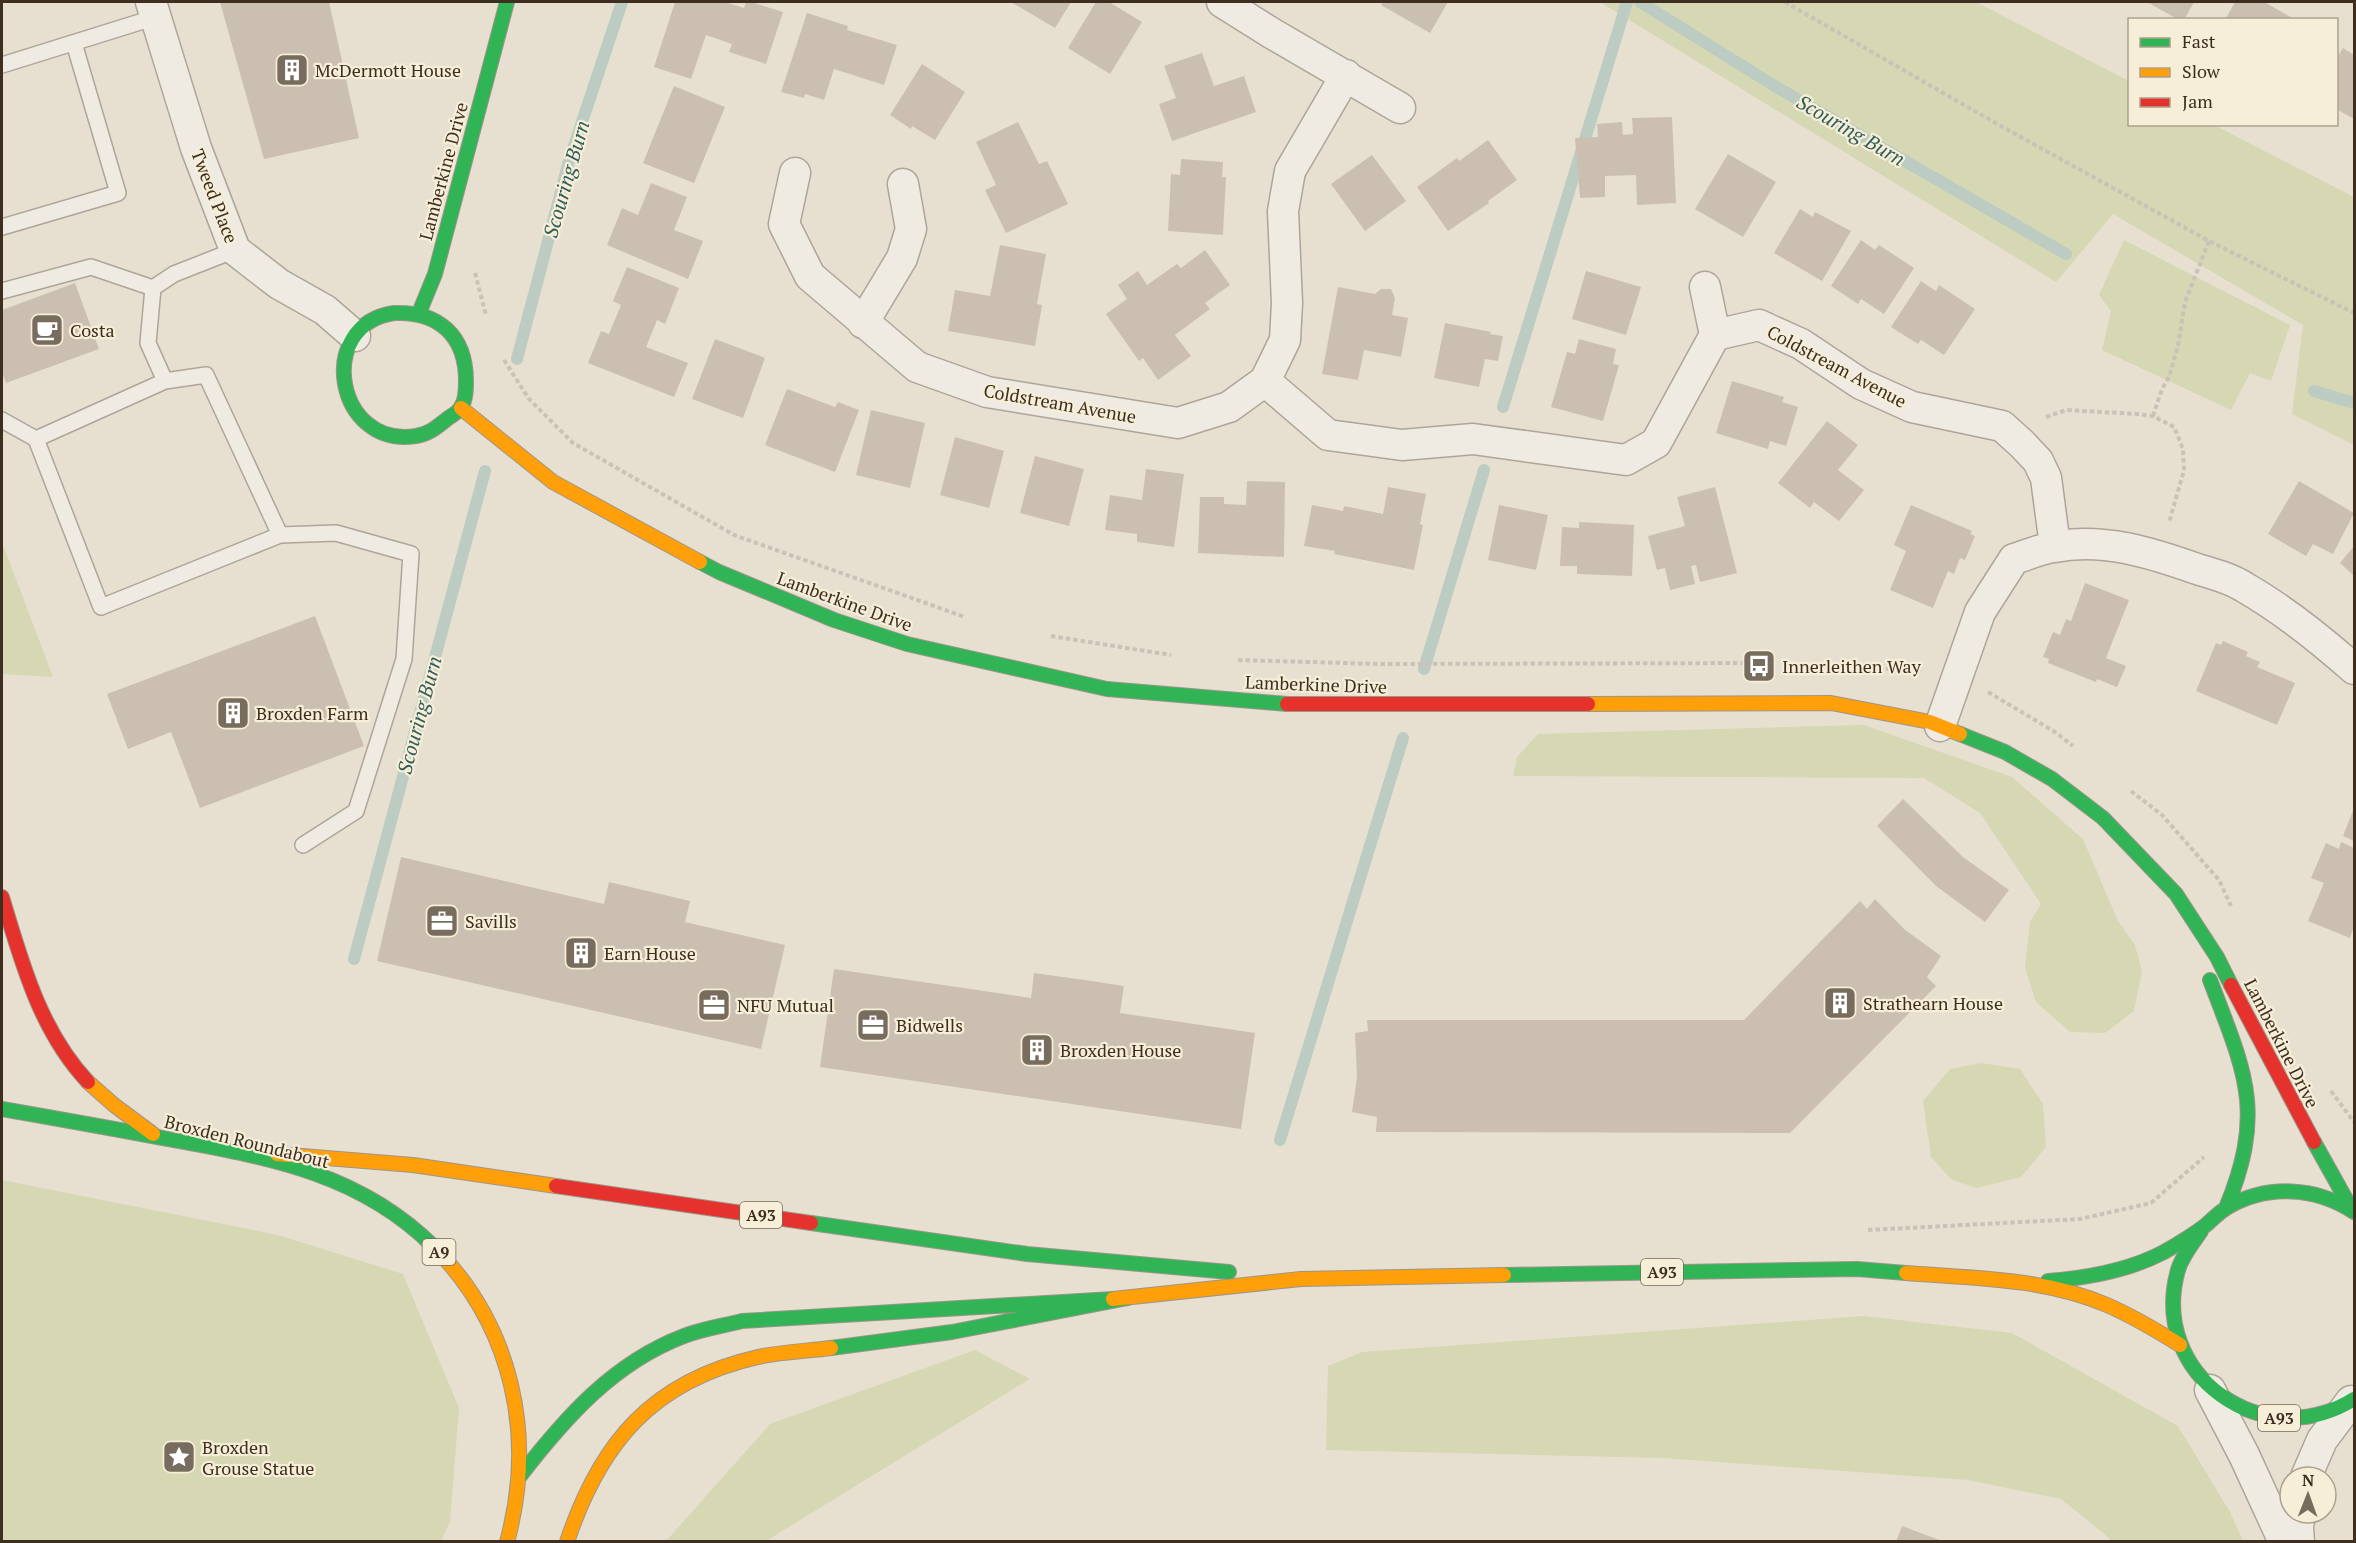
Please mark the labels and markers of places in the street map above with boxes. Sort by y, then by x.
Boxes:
building icon: McDermott House [274,52,310,88]
place label: McDermott House [315,58,461,82]
cafe icon: Costa [29,312,65,348]
place label: Costa [70,318,115,342]
bus stop icon: Innerleithen Way [1741,648,1777,684]
place label: Innerleithen Way [1782,654,1922,678]
building icon: Broxden Farm [215,695,251,731]
place label: Broxden Farm [256,701,369,725]
office icon: Savills [424,903,460,939]
place label: Savills [465,909,517,933]
building icon: Earn House [563,935,599,971]
place label: Earn House [604,941,696,965]
building icon: Strathearn House [1822,985,1858,1021]
office icon: NFU Mutual [696,987,732,1023]
place label: Strathearn House [1863,991,2003,1015]
place label: NFU Mutual [737,993,834,1017]
office icon: Bidwells [855,1007,891,1043]
place label: Bidwells [896,1013,963,1037]
building icon: Broxden House [1019,1032,1055,1068]
place label: Broxden House [1060,1038,1181,1062]
place label: Broxden Grouse Statue [202,1435,314,1480]
place icon: Broxden Grouse Statue [161,1439,197,1475]

